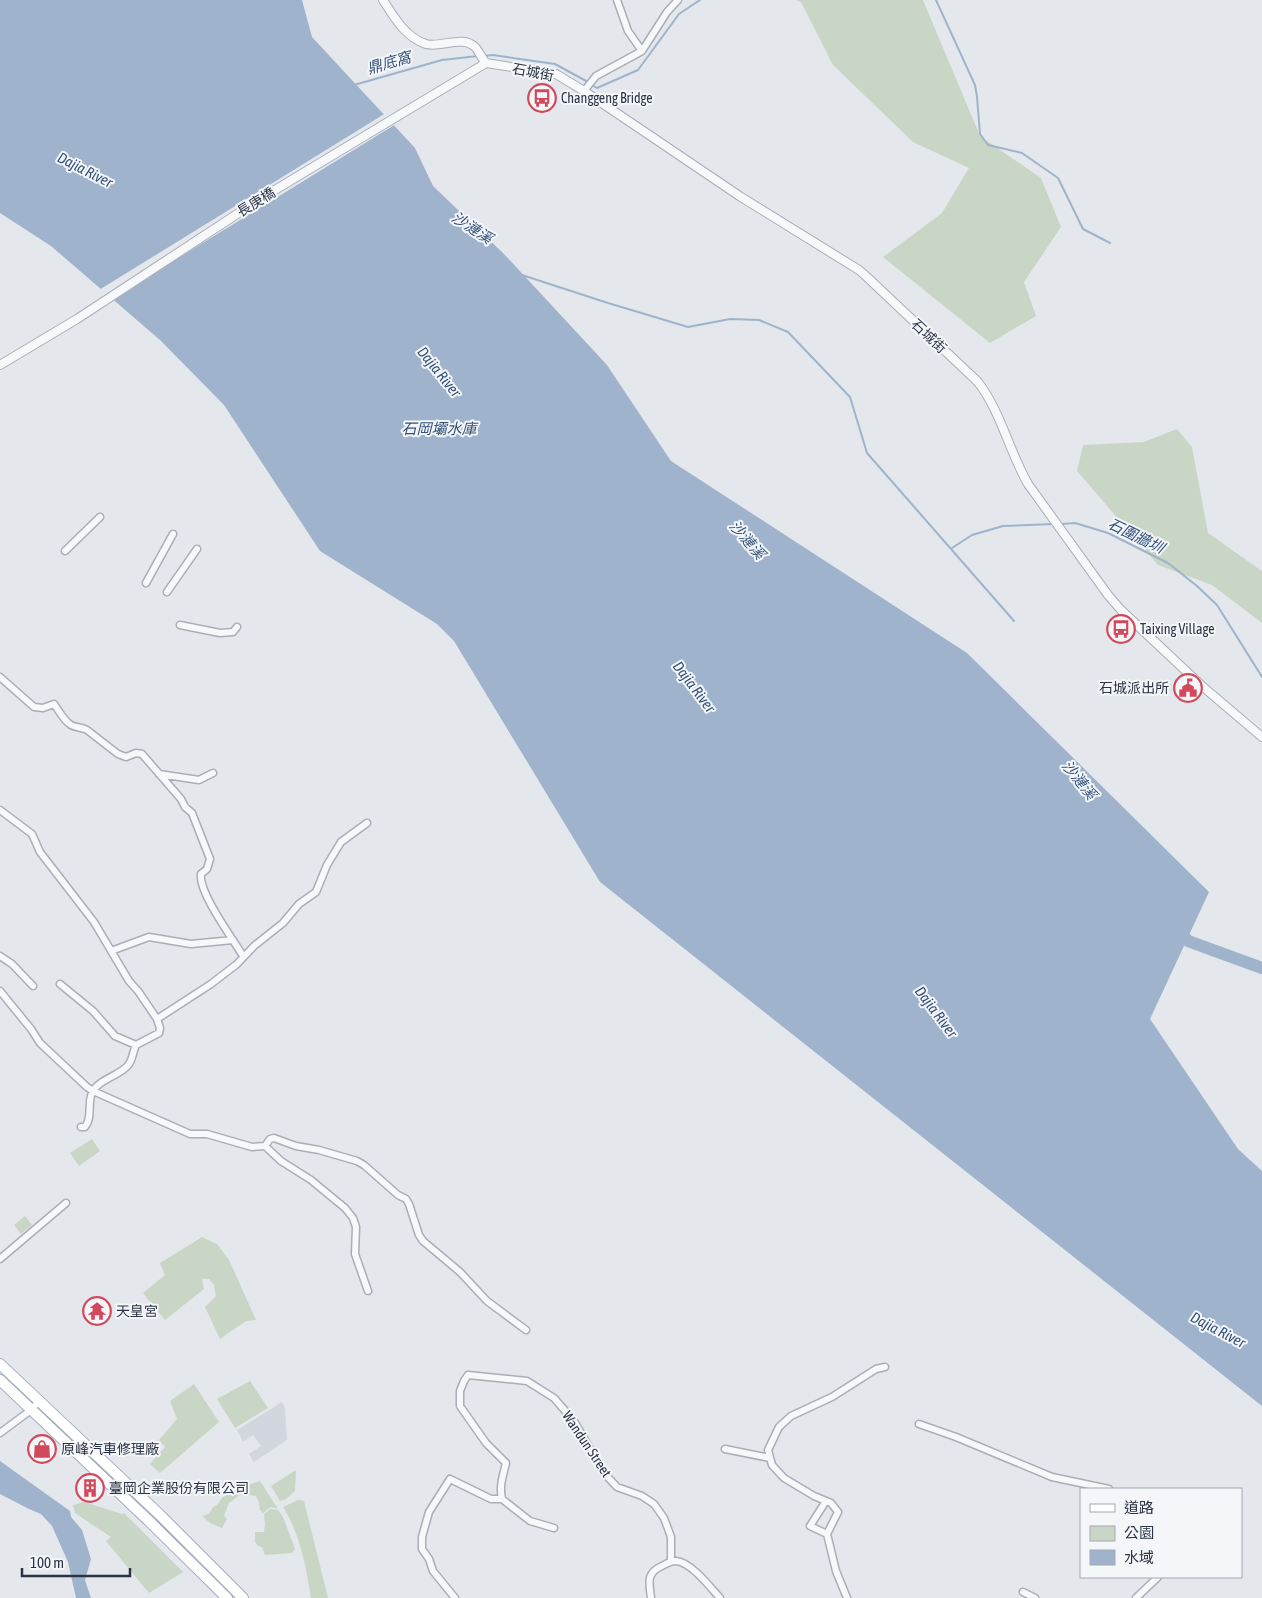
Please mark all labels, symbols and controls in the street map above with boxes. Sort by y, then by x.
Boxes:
water label: 鼎底窩 [365,48,415,77]
street label: 石城街 [511,60,555,84]
bus stop icon: Changgeng Bridge [527,83,557,113]
place label: Changgeng Bridge [561,90,653,106]
water label: Dajia River [55,148,116,191]
street label: 長庚橋 [234,184,278,220]
water label: 沙漣溪 [449,208,497,248]
street label: 石城街 [908,316,950,356]
water label: Dajia River [414,343,465,401]
water label: 石岡壩水庫 [401,420,479,437]
water label: 石圍牆圳 [1106,515,1169,557]
water label: 沙漣溪 [726,517,770,564]
bus stop icon: Taixing Village [1106,614,1136,644]
place label: Taixing Village [1140,621,1215,637]
water label: Dajia River [670,658,719,716]
public building icon: 石城派出所 [1173,673,1203,703]
place label: 石城派出所 [1099,680,1169,696]
water label: 沙漣溪 [1059,757,1101,804]
water label: Dajia River [912,983,961,1041]
temple icon: 天皇宮 [82,1296,112,1326]
place label: 天皇宮 [116,1303,158,1319]
water label: Dajia River [1188,1308,1249,1351]
street label: Wandun Street [559,1408,615,1480]
shop icon: 原峰汽車修理廠 [27,1434,57,1464]
place label: 原峰汽車修理廠 [61,1441,159,1457]
building icon: 臺岡企業股份有限公司 [75,1473,105,1503]
place label: 臺岡企業股份有限公司 [109,1480,249,1496]
legend [1080,1488,1242,1578]
text: 道路 [1124,1499,1154,1516]
text: 公園 [1124,1524,1154,1541]
scale bar [22,1546,130,1578]
text: 水域 [1124,1549,1154,1566]
text: 100 m [30,1554,64,1571]

